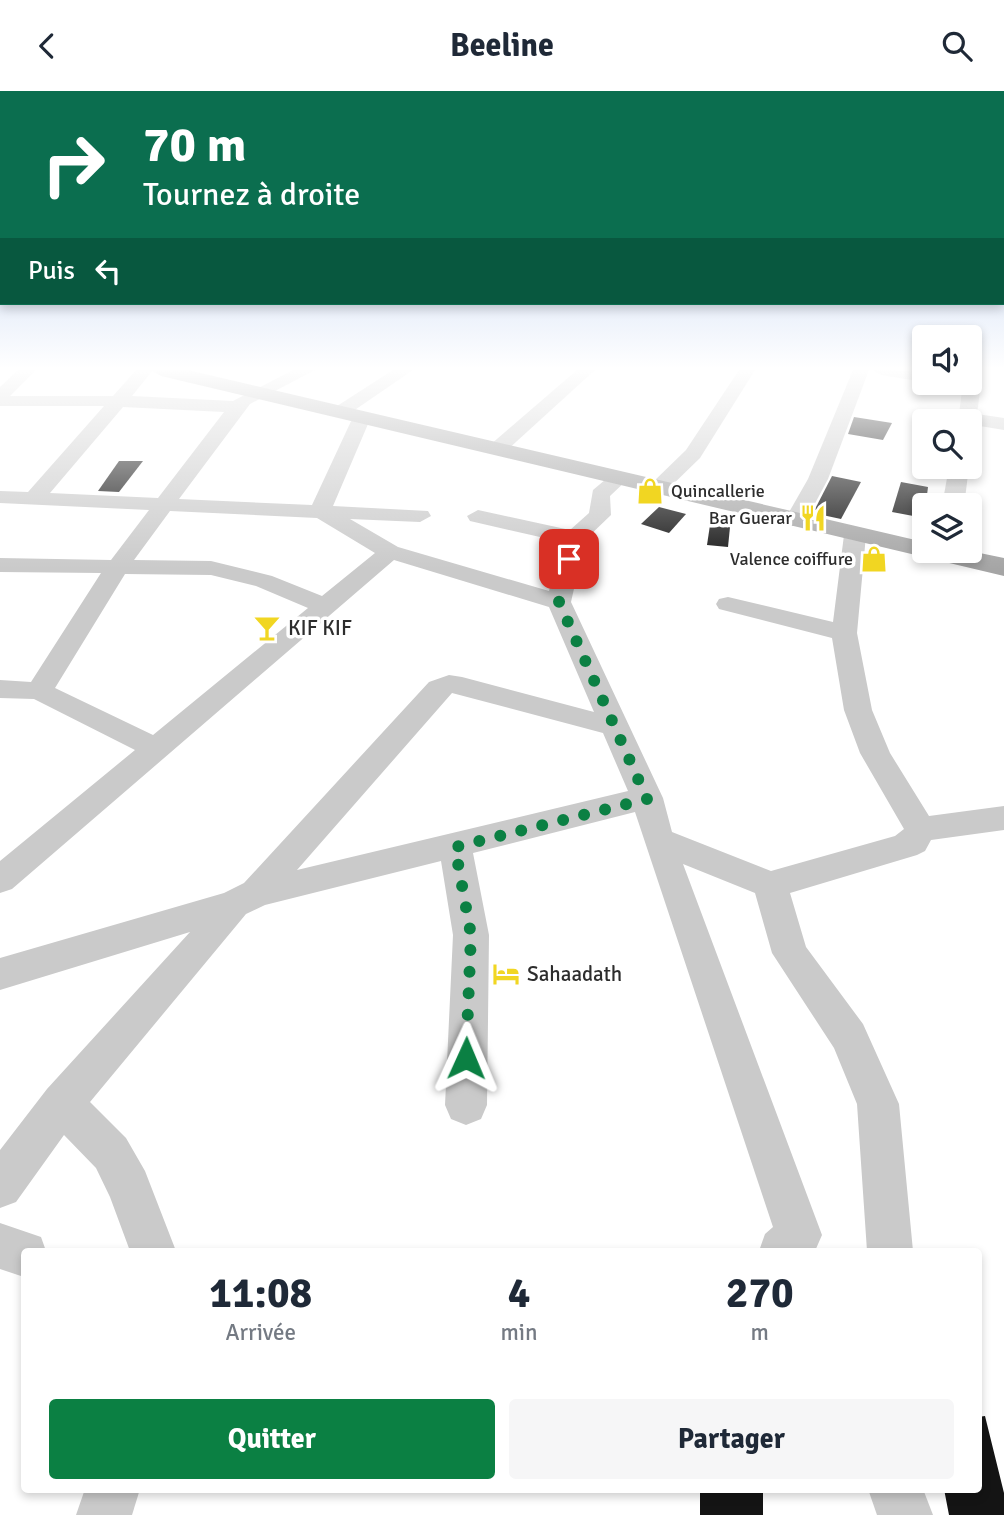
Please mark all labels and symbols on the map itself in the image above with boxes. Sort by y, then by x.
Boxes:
shop icon: Quincallerie [635,476,665,506]
place label: Quincallerie [671,480,765,502]
restaurant icon: Bar Guerar [798,503,828,533]
place label: Bar Guerar [709,507,792,529]
pin [539,529,599,589]
shop icon: Valence coiffure [859,544,889,574]
place label: Valence coiffure [730,548,853,570]
bar icon: KIF KIF [252,613,282,643]
place label: KIF KIF [288,615,352,641]
hotel icon: Sahaadath [491,959,521,989]
place label: Sahaadath [527,961,622,987]
position arrow [429,1021,503,1095]

